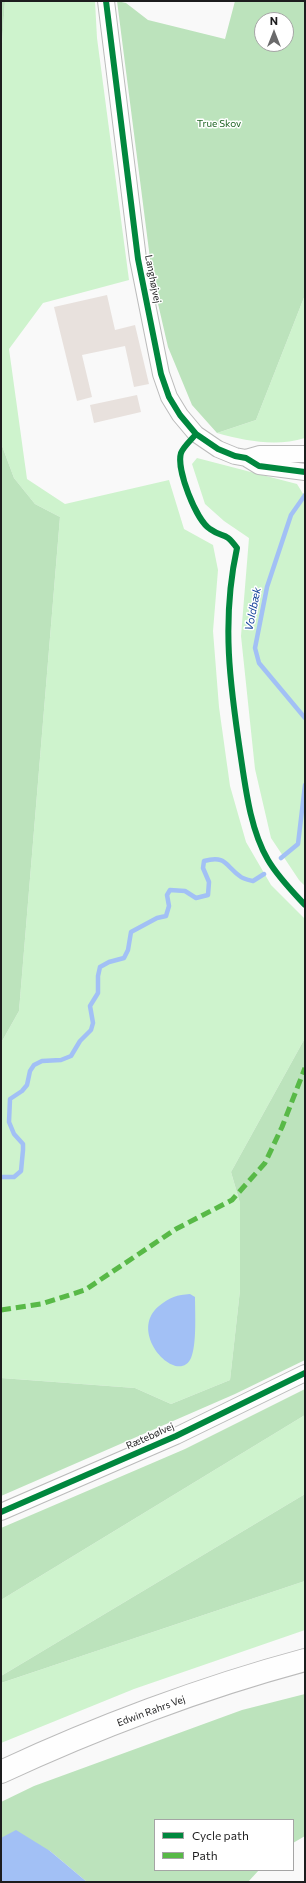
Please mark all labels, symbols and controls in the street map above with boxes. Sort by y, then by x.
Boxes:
north arrow [254,12,294,52]
text: N [270,14,278,27]
park label: True Skov [197,118,241,130]
street label: Langhøjvej [142,254,164,304]
water label: Voldbæk [242,586,264,632]
street label: Rætebølvej [124,1420,176,1452]
street label: Edwin Rahrs Vej [115,1693,187,1729]
legend [154,1819,294,1871]
text: Cycle path [192,1828,249,1842]
text: Path [192,1848,218,1862]

